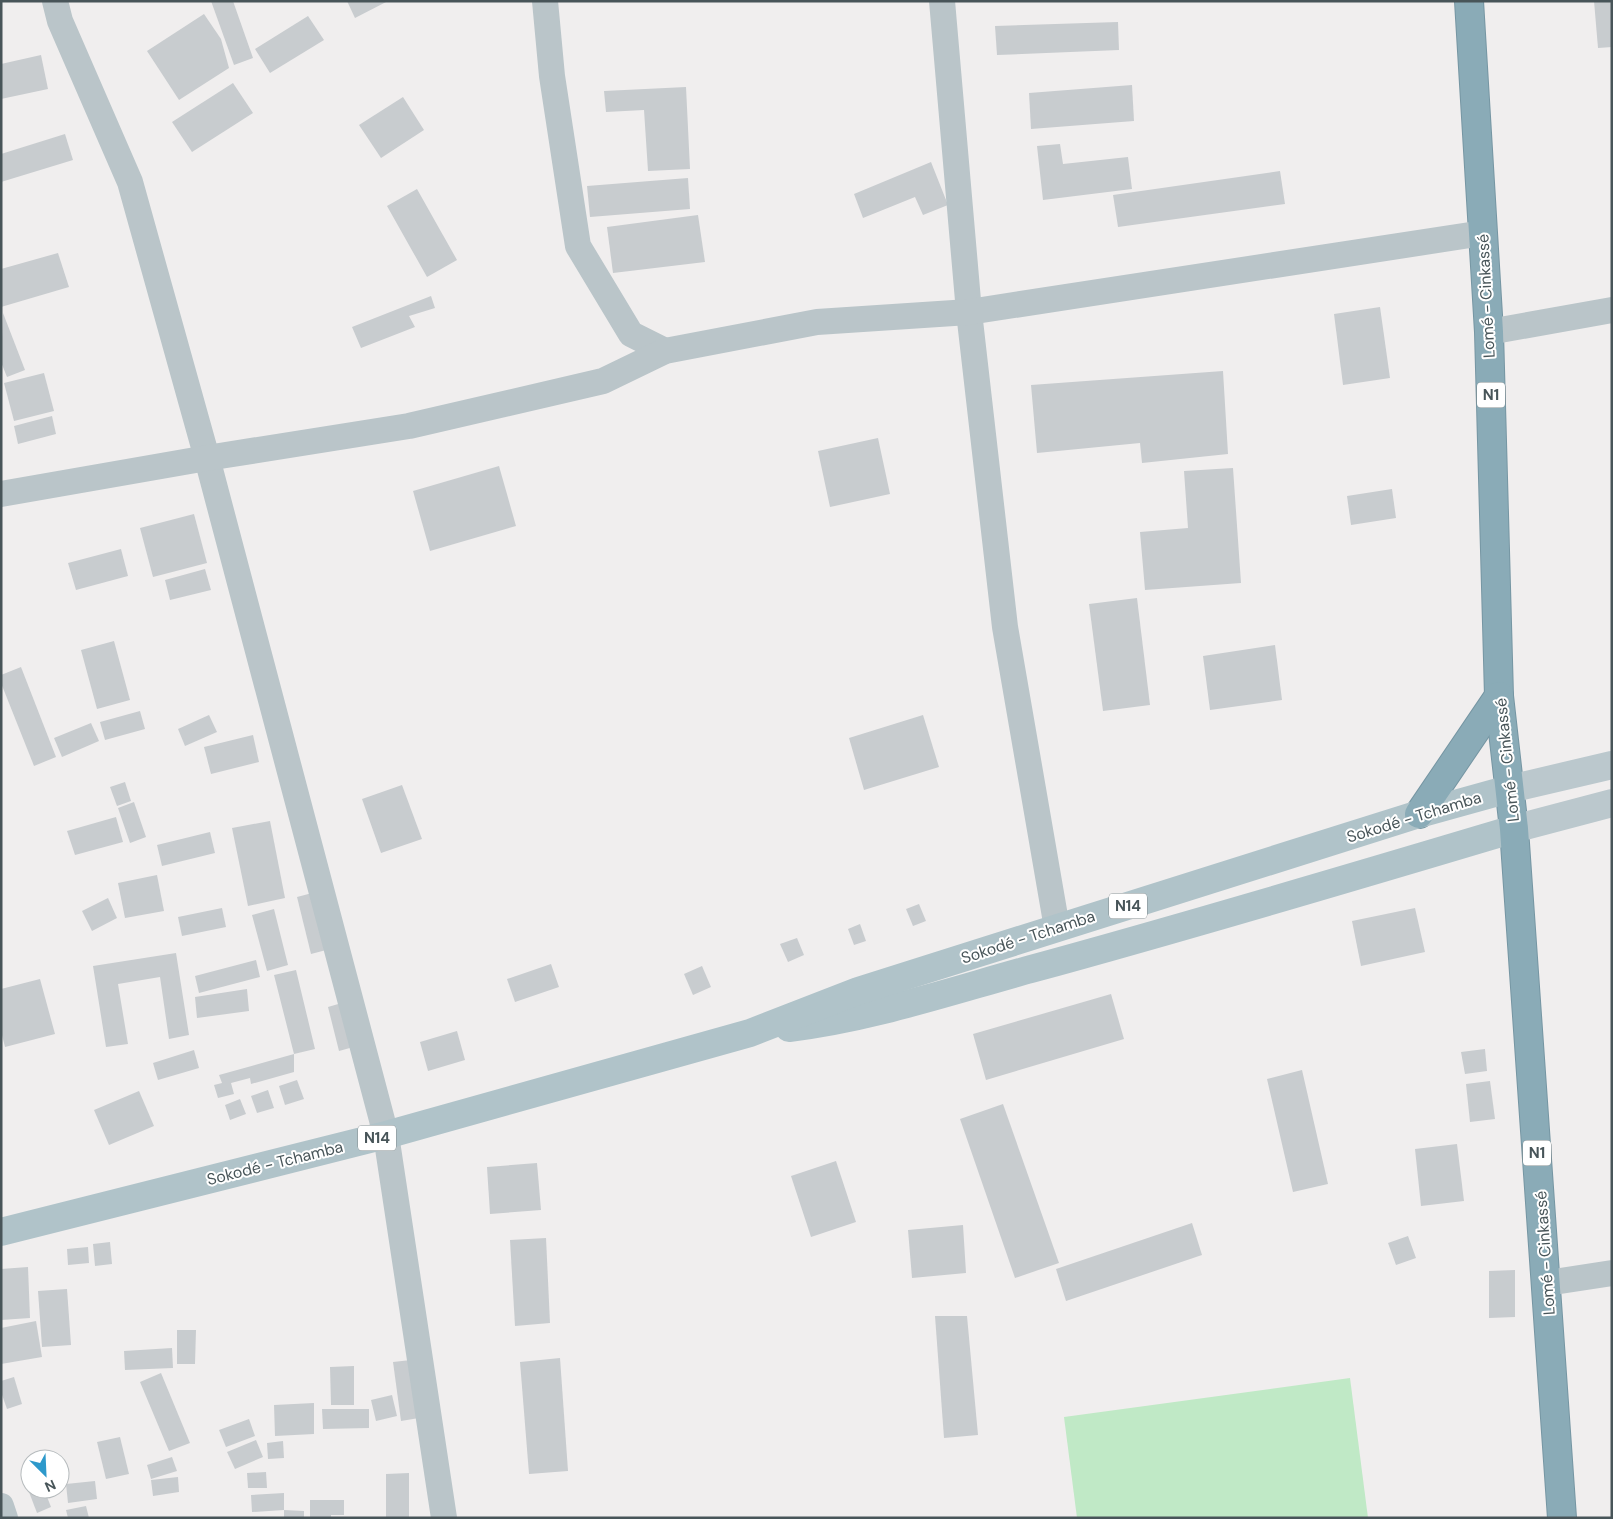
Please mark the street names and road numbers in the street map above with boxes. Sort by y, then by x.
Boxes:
street label: Lomé - Cinkassé [1472,233,1500,359]
road number: N1 [1477,382,1505,408]
street label: Lomé - Cinkassé [1490,697,1524,823]
street label: Sokodé - Tchamba [1344,787,1484,847]
road number: N14 [1109,894,1147,918]
street label: Sokodé - Tchamba [958,905,1098,969]
road number: N14 [358,1126,396,1150]
street label: Sokodé - Tchamba [205,1136,345,1190]
road number: N1 [1523,1140,1551,1166]
street label: Lomé - Cinkassé [1530,1190,1560,1316]

